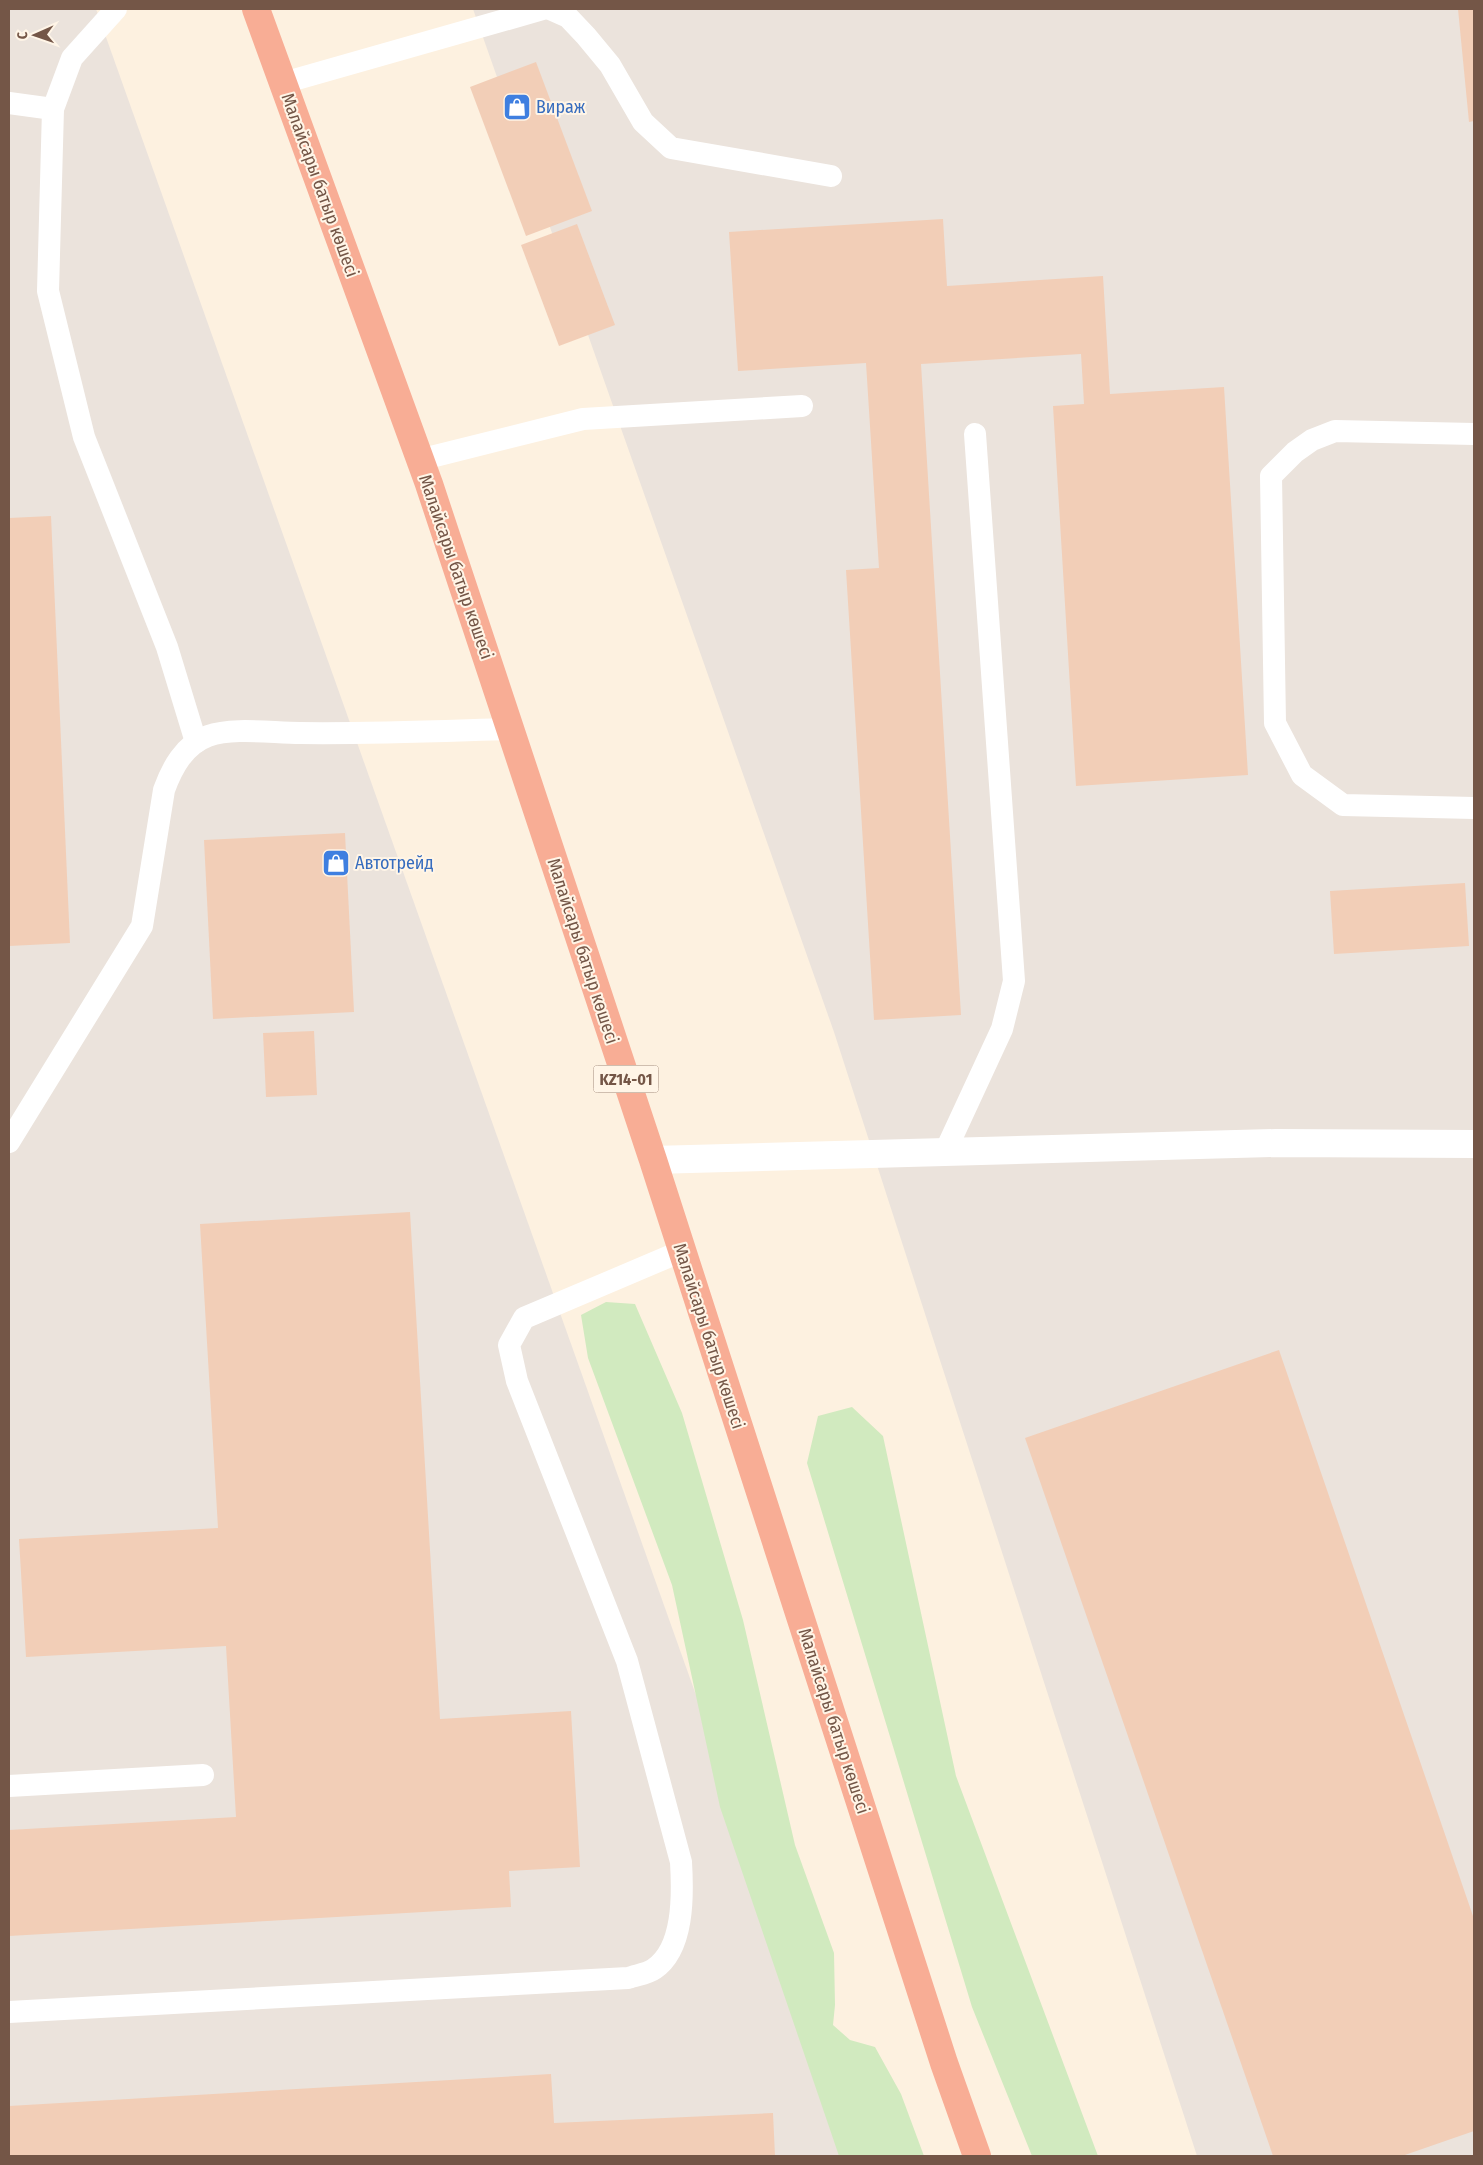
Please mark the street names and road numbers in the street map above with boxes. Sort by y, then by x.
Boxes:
street label: Малайсары батыр көшесі [276,90,364,280]
street label: Малайсары батыр көшесі [414,472,498,662]
street label: Малайсары батыр көшесі [543,855,623,1047]
road number: KZ14-01 [594,1066,658,1092]
street label: Малайсары батыр көшесі [669,1240,749,1432]
street label: Малайсары батыр көшесі [794,1625,874,1817]

